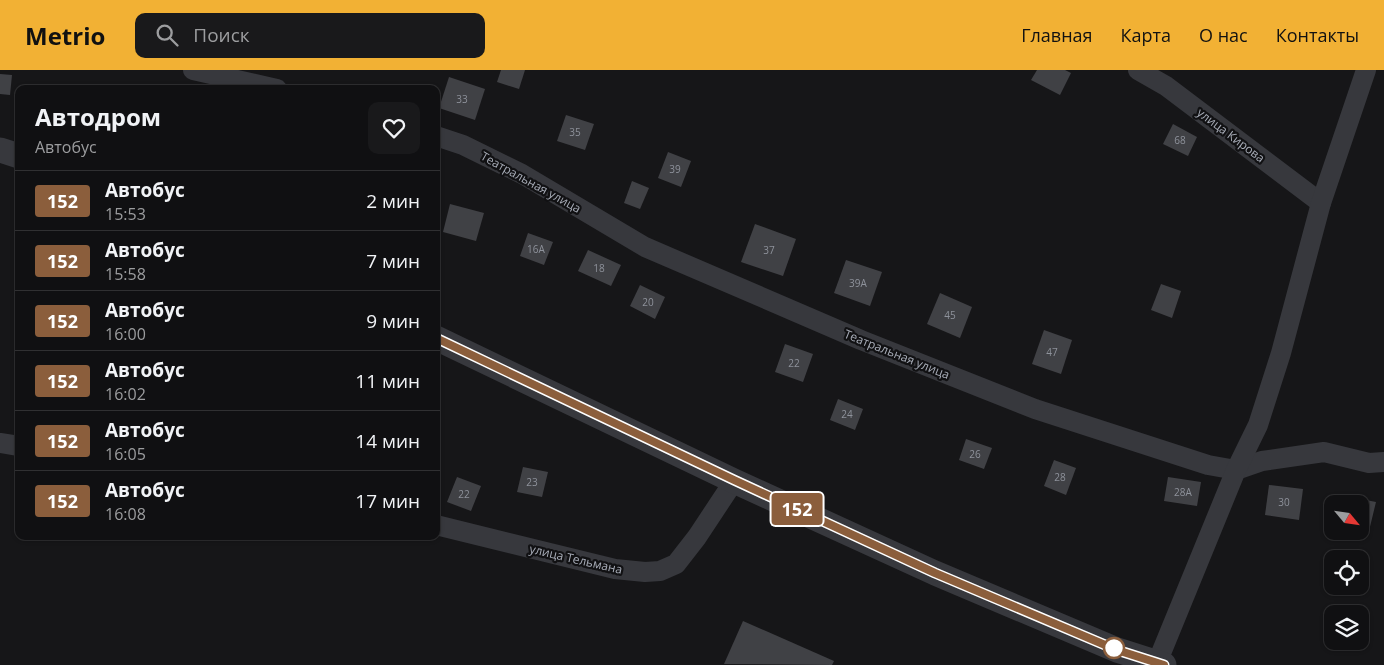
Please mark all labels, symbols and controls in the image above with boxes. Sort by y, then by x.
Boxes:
search box [135,13,485,58]
text: Metrio [25,19,105,52]
icon: search [153,21,181,49]
text: Поиск [193,22,250,48]
text: Главная [1021,23,1093,47]
text: Карта [1121,23,1171,47]
text: О нас [1199,23,1248,47]
text: Контакты [1276,23,1359,47]
house number: 33 [456,92,468,106]
text: Автодром [35,100,161,133]
button: heart [368,102,420,154]
street label: улица Кирова [1194,104,1268,166]
house number: 35 [569,125,581,139]
house number: 68 [1174,133,1186,147]
text: Автобус [35,136,97,158]
street label: Театральная улица [478,147,584,217]
house number: 39 [669,162,681,176]
text: Автобус [105,177,185,203]
text: 2 мин [366,188,420,214]
text: 152 [47,189,78,213]
text: 15:53 [105,203,146,225]
text: Автобус [105,237,185,263]
house number: 16А [527,242,546,256]
house number: 37 [763,243,775,257]
text: 7 мин [366,248,420,274]
text: 152 [47,249,78,273]
house number: 18 [593,261,605,275]
text: 15:58 [105,263,146,285]
house number: 39А [849,276,868,290]
house number: 20 [642,295,654,309]
text: Автобус [105,297,185,323]
text: 9 мин [366,308,420,334]
house number: 45 [944,308,956,322]
text: 152 [47,309,78,333]
text: 16:00 [105,323,146,345]
street label: Театральная улица [842,325,952,383]
house number: 47 [1046,345,1058,359]
house number: 22 [788,356,800,370]
text: Автобус [105,357,185,383]
text: 11 мин [355,368,420,394]
text: 152 [47,369,78,393]
text: 16:02 [105,383,146,405]
house number: 24 [841,407,853,421]
text: Автобус [105,417,185,443]
text: 14 мин [355,428,420,454]
text: 152 [47,429,78,453]
text: 16:05 [105,443,146,465]
house number: 26 [969,447,981,461]
house number: 28 [1054,470,1066,484]
house number: 23 [526,475,538,489]
text: Автобус [105,477,185,503]
house number: 28А [1174,485,1193,499]
house number: 22 [458,487,470,501]
text: 17 мин [355,488,420,514]
text: 152 [47,489,78,513]
line badge: 152 [768,493,826,525]
house number: 30 [1278,495,1290,509]
north arrow [1324,495,1369,540]
map controls [1324,495,1369,650]
text: 152 [782,497,812,521]
text: 16:08 [105,503,146,525]
street label: улица Тельмана [528,540,624,578]
button: locate [1324,550,1369,595]
button: layers [1324,605,1369,650]
unlabelled marker [1103,637,1125,659]

